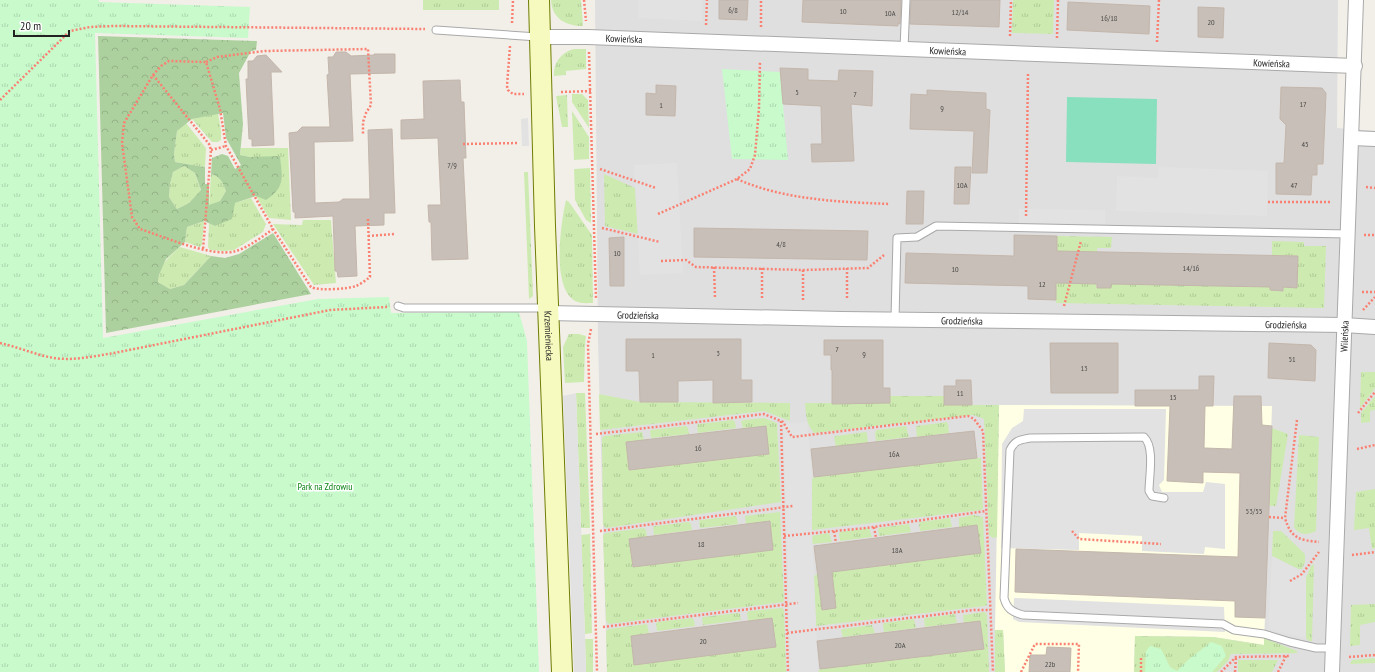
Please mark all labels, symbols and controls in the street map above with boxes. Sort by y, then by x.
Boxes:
house number: 6/8 [728,5,738,15]
house number: 10 [839,6,847,16]
house number: 12/14 [952,7,969,17]
house number: 10A [885,8,896,18]
scale bar [14,12,69,38]
house number: 16/18 [1101,13,1118,23]
house number: 20 [1207,17,1215,27]
text: 20 m [20,18,41,33]
street label: Kowieńska [605,31,643,46]
street label: Kowieńska [929,43,966,58]
street label: Kowieńska [1253,56,1290,70]
house number: 5 [795,87,799,97]
house number: 7 [853,89,857,99]
house number: 17 [1299,99,1307,109]
house number: 1 [659,100,663,110]
house number: 9 [940,103,944,113]
house number: 45 [1301,139,1309,149]
house number: 7/9 [447,160,457,170]
house number: 10A [957,180,968,190]
house number: 47 [1290,180,1298,190]
house number: 4/8 [776,239,786,249]
house number: 10 [613,248,621,258]
house number: 14/16 [1183,263,1200,273]
house number: 10 [951,264,959,274]
house number: 12 [1038,279,1046,289]
street label: Grodzieńska [617,308,659,322]
street label: Krzemieniecka [542,311,557,361]
street label: Grodzieńska [941,314,983,327]
street label: Grodzieńska [1265,318,1307,331]
street label: Wileńska [1337,320,1351,352]
house number: 7 [835,344,839,354]
house number: 3 [716,348,720,358]
house number: 9 [862,349,866,359]
house number: 1 [651,350,655,360]
house number: 51 [1288,354,1296,364]
house number: 13 [1080,363,1088,373]
house number: 11 [956,388,964,398]
house number: 15 [1169,392,1177,402]
house number: 16 [694,443,702,453]
house number: 16A [889,449,900,459]
park label: Park na Zdrowiu [297,480,353,493]
house number: 53/55 [1246,506,1262,516]
house number: 18 [697,539,705,549]
house number: 18A [892,545,903,555]
house number: 20 [699,636,707,646]
house number: 20A [895,640,906,650]
house number: 22b [1045,659,1056,669]

